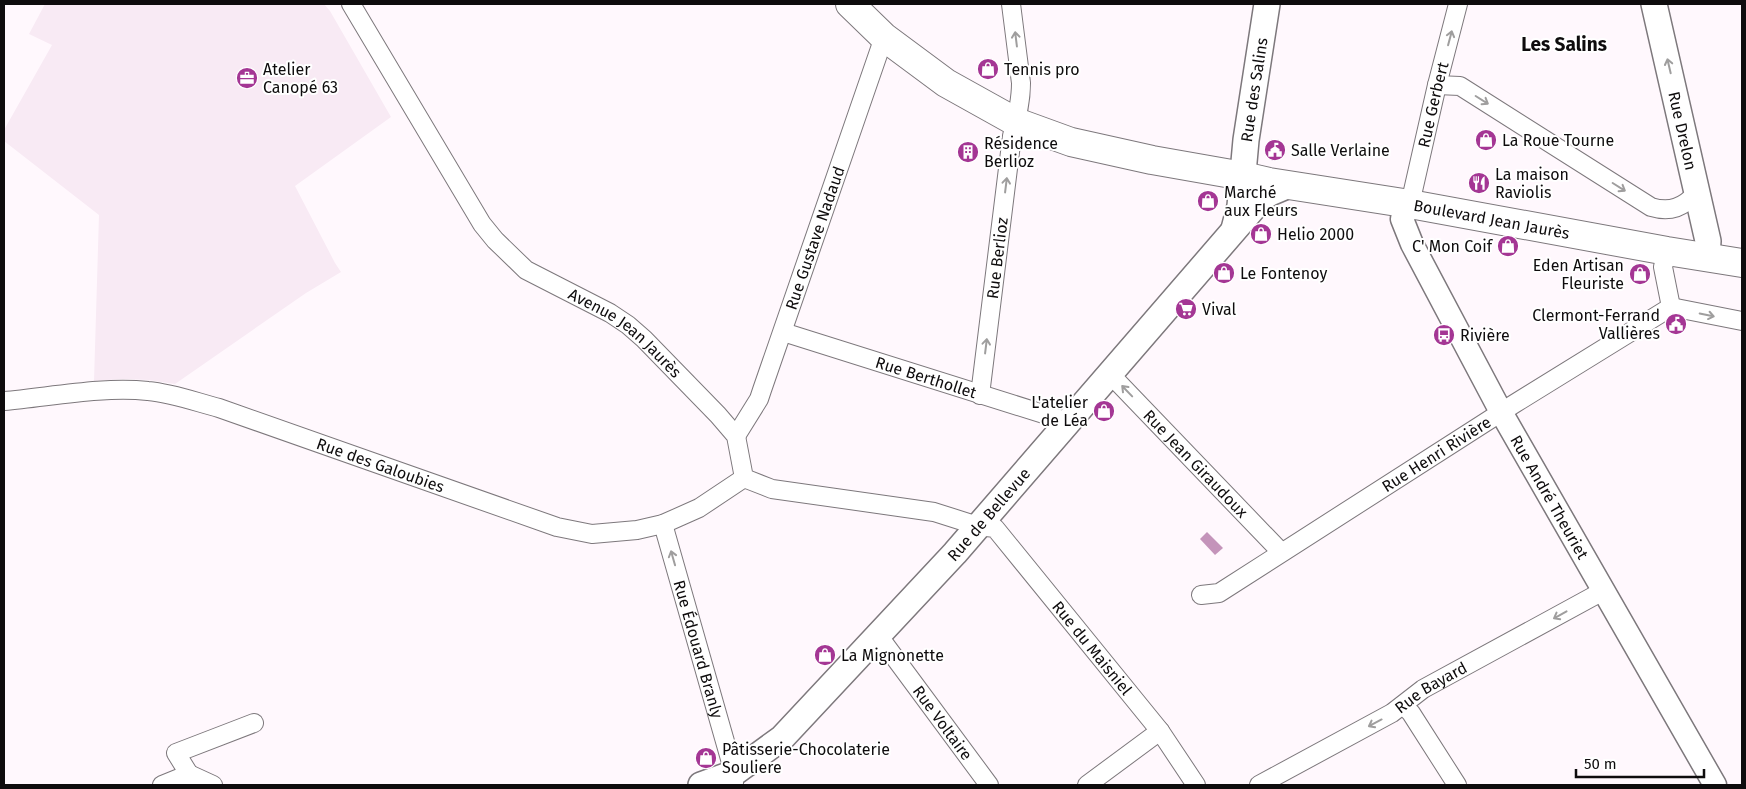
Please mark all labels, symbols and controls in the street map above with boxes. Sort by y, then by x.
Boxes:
one-way arrow [1445,30,1455,46]
one-way arrow [1011,31,1021,47]
district label: Les Salins [1521,33,1607,56]
street label: Rue des Salins [1236,36,1271,143]
shop icon: Tennis pro [976,57,1000,81]
one-way arrow [1664,59,1673,75]
place label: Atelier Canopé 63 [263,60,338,97]
place label: Tennis pro [1004,60,1080,79]
street label: Rue Gerbert [1414,60,1452,149]
office icon: Atelier Canopé 63 [235,66,259,90]
street label: Rue Drelon [1665,90,1701,172]
one-way arrow [1475,95,1489,105]
shop icon: La Roue Tourne [1474,128,1498,152]
place label: La Roue Tourne [1502,131,1614,150]
place label: Résidence Berlioz [984,134,1058,171]
public building icon: Salle Verlaine [1263,138,1287,162]
building icon: Résidence Berlioz [956,140,980,164]
place label: Salle Verlaine [1291,141,1390,160]
street label: Rue Gustave Nadaud [781,164,848,312]
place label: La maison Raviolis [1495,165,1569,202]
restaurant icon: La maison Raviolis [1467,171,1491,195]
one-way arrow [1001,177,1011,193]
one-way arrow [1612,182,1626,192]
place label: Marché aux Fleurs [1224,183,1298,220]
shop icon: Marché aux Fleurs [1196,189,1220,213]
street label: Boulevard Jean Jaurès [1412,195,1571,243]
street label: Rue Berlioz [982,216,1011,300]
shop icon: Helio 2000 [1249,222,1273,246]
place label: Helio 2000 [1277,225,1354,244]
shop icon: C' Mon Coif [1496,234,1520,258]
place label: C' Mon Coif [1412,237,1494,256]
place label: Eden Artisan Fleuriste [1533,256,1624,293]
shop icon: Le Fontenoy [1212,261,1236,285]
shop icon: Eden Artisan Fleuriste [1628,262,1652,286]
place label: Le Fontenoy [1240,264,1327,283]
street label: Avenue Jean Jaurès [565,284,686,381]
supermarket icon: Vival [1174,297,1198,321]
place label: Vival [1202,300,1237,319]
place label: Clermont-Ferrand Vallières [1532,306,1660,343]
one-way arrow [1698,310,1714,320]
public building icon: Clermont-Ferrand Vallières [1664,312,1688,336]
bus stop icon: Rivière [1432,323,1456,347]
place label: Rivière [1460,326,1510,345]
one-way arrow [981,339,991,355]
street label: Rue Berthollet [873,352,979,402]
one-way arrow [1121,384,1133,397]
place label: L'atelier de Léa [1031,393,1089,430]
shop icon: L'atelier de Léa [1092,399,1116,423]
street label: Rue Jean Giraudoux [1140,406,1252,521]
street label: Rue Henri Rivière [1378,412,1494,496]
street label: Rue André Theuriet [1507,432,1593,562]
street label: Rue des Galoubies [314,434,447,496]
street label: Rue de Bellevue [943,464,1034,565]
one-way arrow [667,550,677,566]
street label: Rue Édouard Branly [670,578,727,720]
street label: Rue du Maisniel [1049,597,1136,699]
one-way arrow [1554,610,1568,620]
shop icon: La Mignonette [813,643,837,667]
place label: La Mignonette [841,646,944,665]
street label: Rue Bayard [1391,657,1470,717]
street label: Rue Voltaire [909,682,977,764]
one-way arrow [1368,718,1383,728]
place label: Pâtisserie-Chocolaterie Souliere [722,740,890,777]
shop icon: Pâtisserie-Chocolaterie Souliere [694,746,718,770]
scale bar [1576,746,1704,778]
text: 50 m [1584,755,1617,773]

